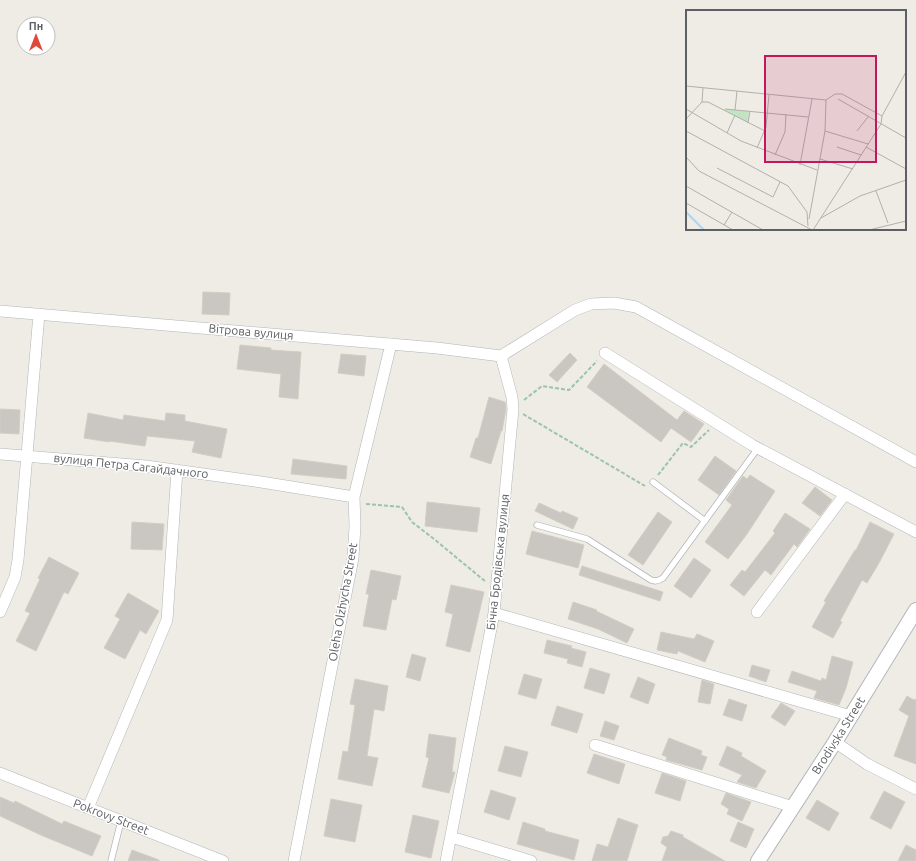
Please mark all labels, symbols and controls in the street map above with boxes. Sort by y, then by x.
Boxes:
inset map [686,10,906,230]
north arrow [16,16,56,56]
text: Пн [29,20,43,32]
street label: Вітрова вулиця [208,321,294,342]
street label: вулиця Петра Сагайдачного [53,451,209,480]
street label: Бічна Бродівська вулиця [484,493,511,631]
street label: Oleha Olzhycha Street [326,541,359,662]
street label: Brodivska Street [809,694,867,776]
street label: Pokrovy Street [72,796,151,837]

